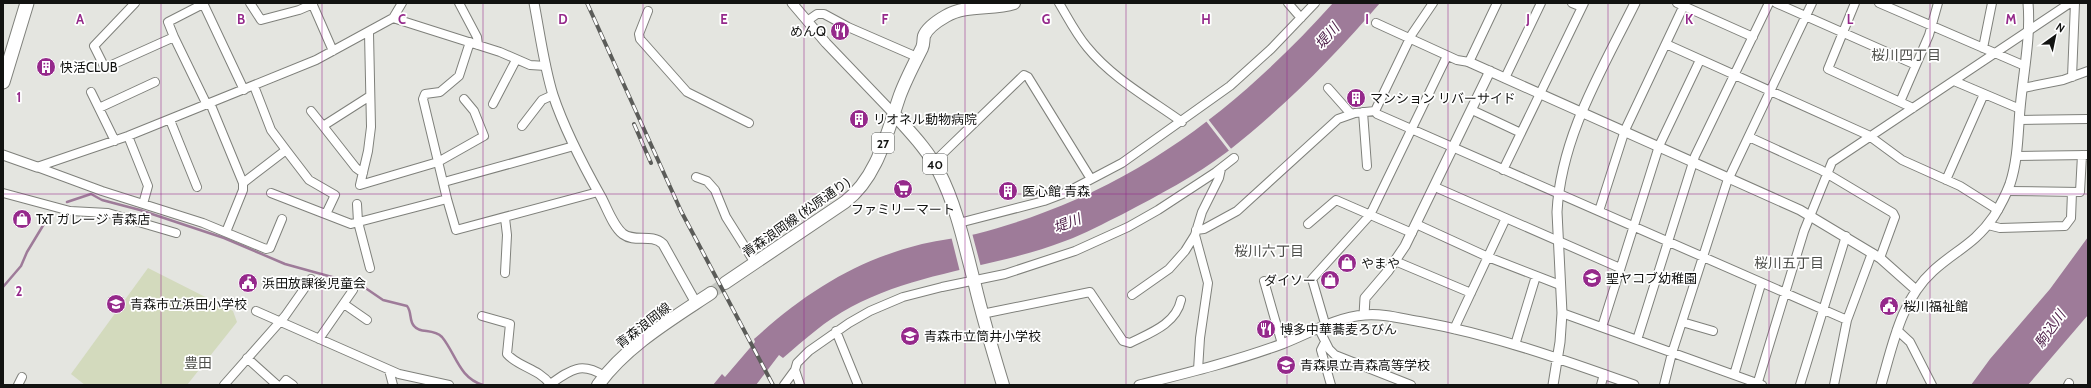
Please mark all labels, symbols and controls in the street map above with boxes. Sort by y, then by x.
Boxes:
text: A [76,11,85,27]
text: B [237,11,245,27]
text: C [398,11,406,27]
text: D [558,11,568,27]
text: E [720,11,728,27]
text: F [882,11,889,27]
text: G [1042,11,1051,27]
text: H [1201,11,1211,27]
text: I [1365,11,1369,27]
text: J [1525,11,1530,27]
text: K [1685,11,1694,27]
text: L [1847,11,1854,27]
text: M [2006,11,2017,27]
north arrow [2035,16,2075,56]
water label: 堤川 [1311,18,1344,52]
restaurant icon: めんQ [829,20,851,42]
text: N [2053,20,2068,36]
place label: めんQ [790,23,826,39]
district label: 桜川四丁目 [1871,46,1941,64]
building icon: 快活CLUB [35,56,57,78]
place label: 快活CLUB [60,59,118,75]
building icon: マンション リバーサイド [1345,87,1367,109]
text: 1 [17,89,21,105]
place label: マンション リバーサイド [1370,90,1516,106]
building icon: リオネル動物病院 [848,108,870,130]
place label: リオネル動物病院 [873,111,977,127]
road number: 27 [872,133,894,153]
road number: 40 [923,154,947,174]
street label: 青森浪岡線 (松原通り) [739,174,853,260]
supermarket icon: ファミリーマート [892,178,914,200]
building icon: 医心館 青森 [997,180,1019,202]
place label: 医心館 青森 [1022,183,1090,199]
place label: ファミリーマート [851,201,955,217]
shop icon: TxT ガレージ 青森店 [11,208,33,230]
water label: 堤川 [1051,209,1085,236]
place label: TxT ガレージ 青森店 [36,211,150,227]
district label: 桜川六丁目 [1234,242,1304,260]
shop icon: やまや [1336,252,1358,274]
district label: 桜川五丁目 [1754,254,1824,272]
place label: やまや [1361,255,1400,271]
school or university icon: 聖ヤコブ幼稚園 [1581,267,1603,289]
shop icon: ダイソー [1319,269,1341,291]
place label: 聖ヤコブ幼稚園 [1606,270,1697,286]
public building icon: 浜田放課後児童会 [237,272,259,294]
place label: ダイソー [1264,272,1316,288]
place label: 浜田放課後児童会 [262,275,366,291]
text: 2 [16,283,23,299]
school or university icon: 青森市立浜田小学校 [105,293,127,315]
public building icon: 桜川福祉館 [1878,295,1900,317]
place label: 青森市立浜田小学校 [130,296,247,312]
place label: 桜川福祉館 [1903,298,1968,314]
street label: 青森浪岡線 [612,299,674,351]
water label: 駒込川 [2031,305,2071,351]
restaurant icon: 博多中華蕎麦ろびん [1255,318,1277,340]
place label: 博多中華蕎麦ろびん [1280,321,1397,337]
school or university icon: 青森市立筒井小学校 [899,325,921,347]
place label: 青森市立筒井小学校 [924,328,1041,344]
district label: 豊田 [184,354,212,372]
school or university icon: 青森県立青森高等学校 [1275,354,1297,376]
place label: 青森県立青森高等学校 [1300,357,1430,373]

